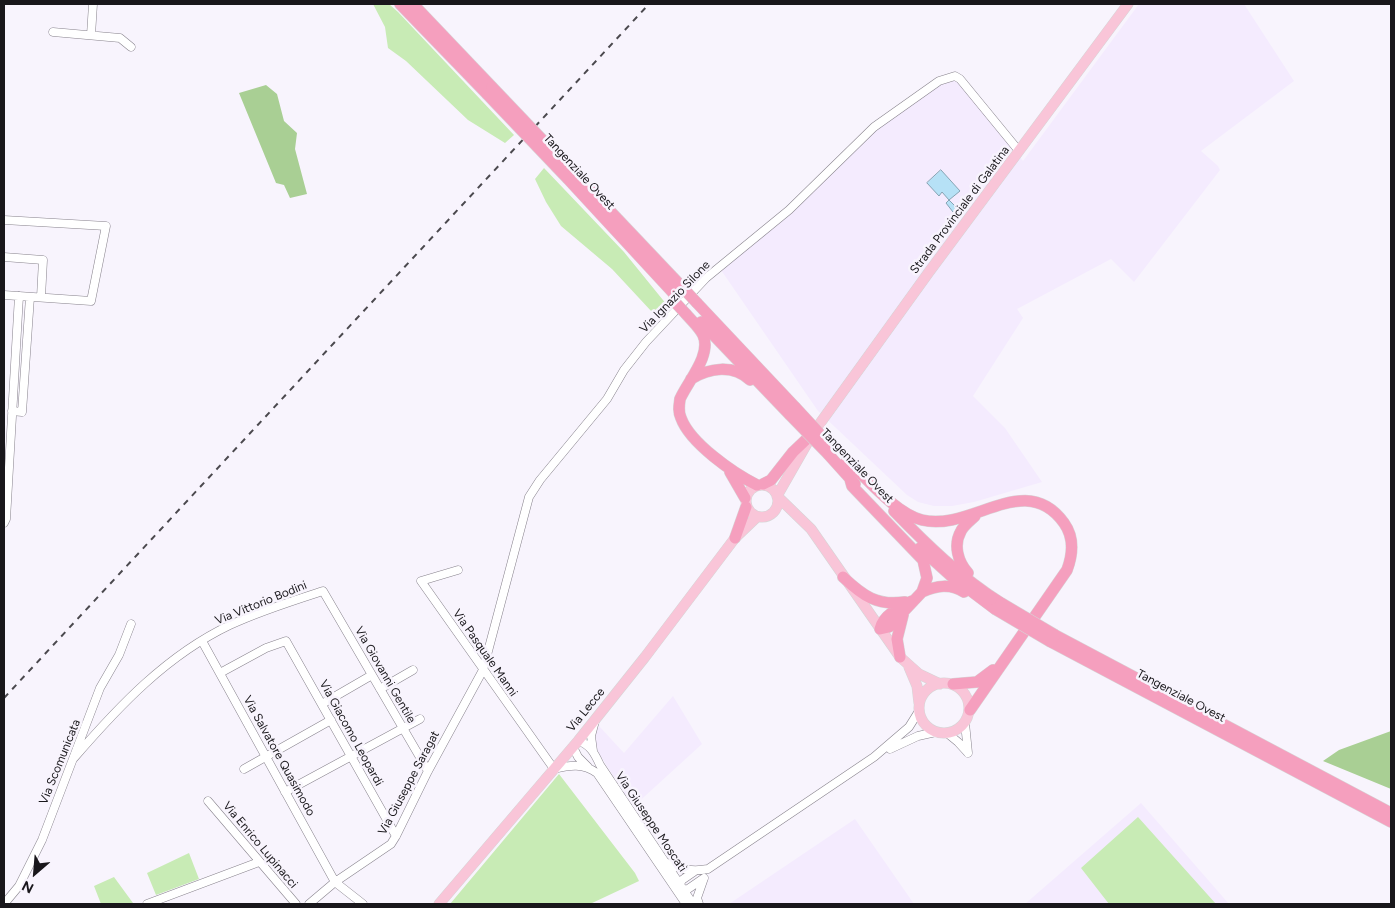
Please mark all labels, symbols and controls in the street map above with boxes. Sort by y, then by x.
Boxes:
street label: Tangenziale Ovest [540,131,618,213]
street label: Strada Provinciale di Galatina [907,143,1013,277]
street label: Via Ignazio Silone [637,258,713,336]
street label: Tangenziale Ovest [818,426,896,506]
street label: Via Vittorio Bodini [213,578,309,628]
street label: Via Pasquale Manni [450,607,520,699]
street label: Via Giovanni Gentile [351,624,419,726]
street label: Tangenziale Ovest [1134,667,1228,725]
street label: Via Giacomo Leopardi [316,678,386,788]
street label: Via Lecce [564,685,608,735]
street label: Via Salvatore Quasimodo [240,693,318,819]
street label: Via Scomunicata [36,717,84,807]
street label: Via Giuseppe Saragat [375,728,443,838]
street label: Via Giuseppe Moscati [612,769,690,875]
street label: Via Enrico Lupinacci [220,799,300,891]
north arrow [10,848,60,898]
text: N [19,877,37,897]

